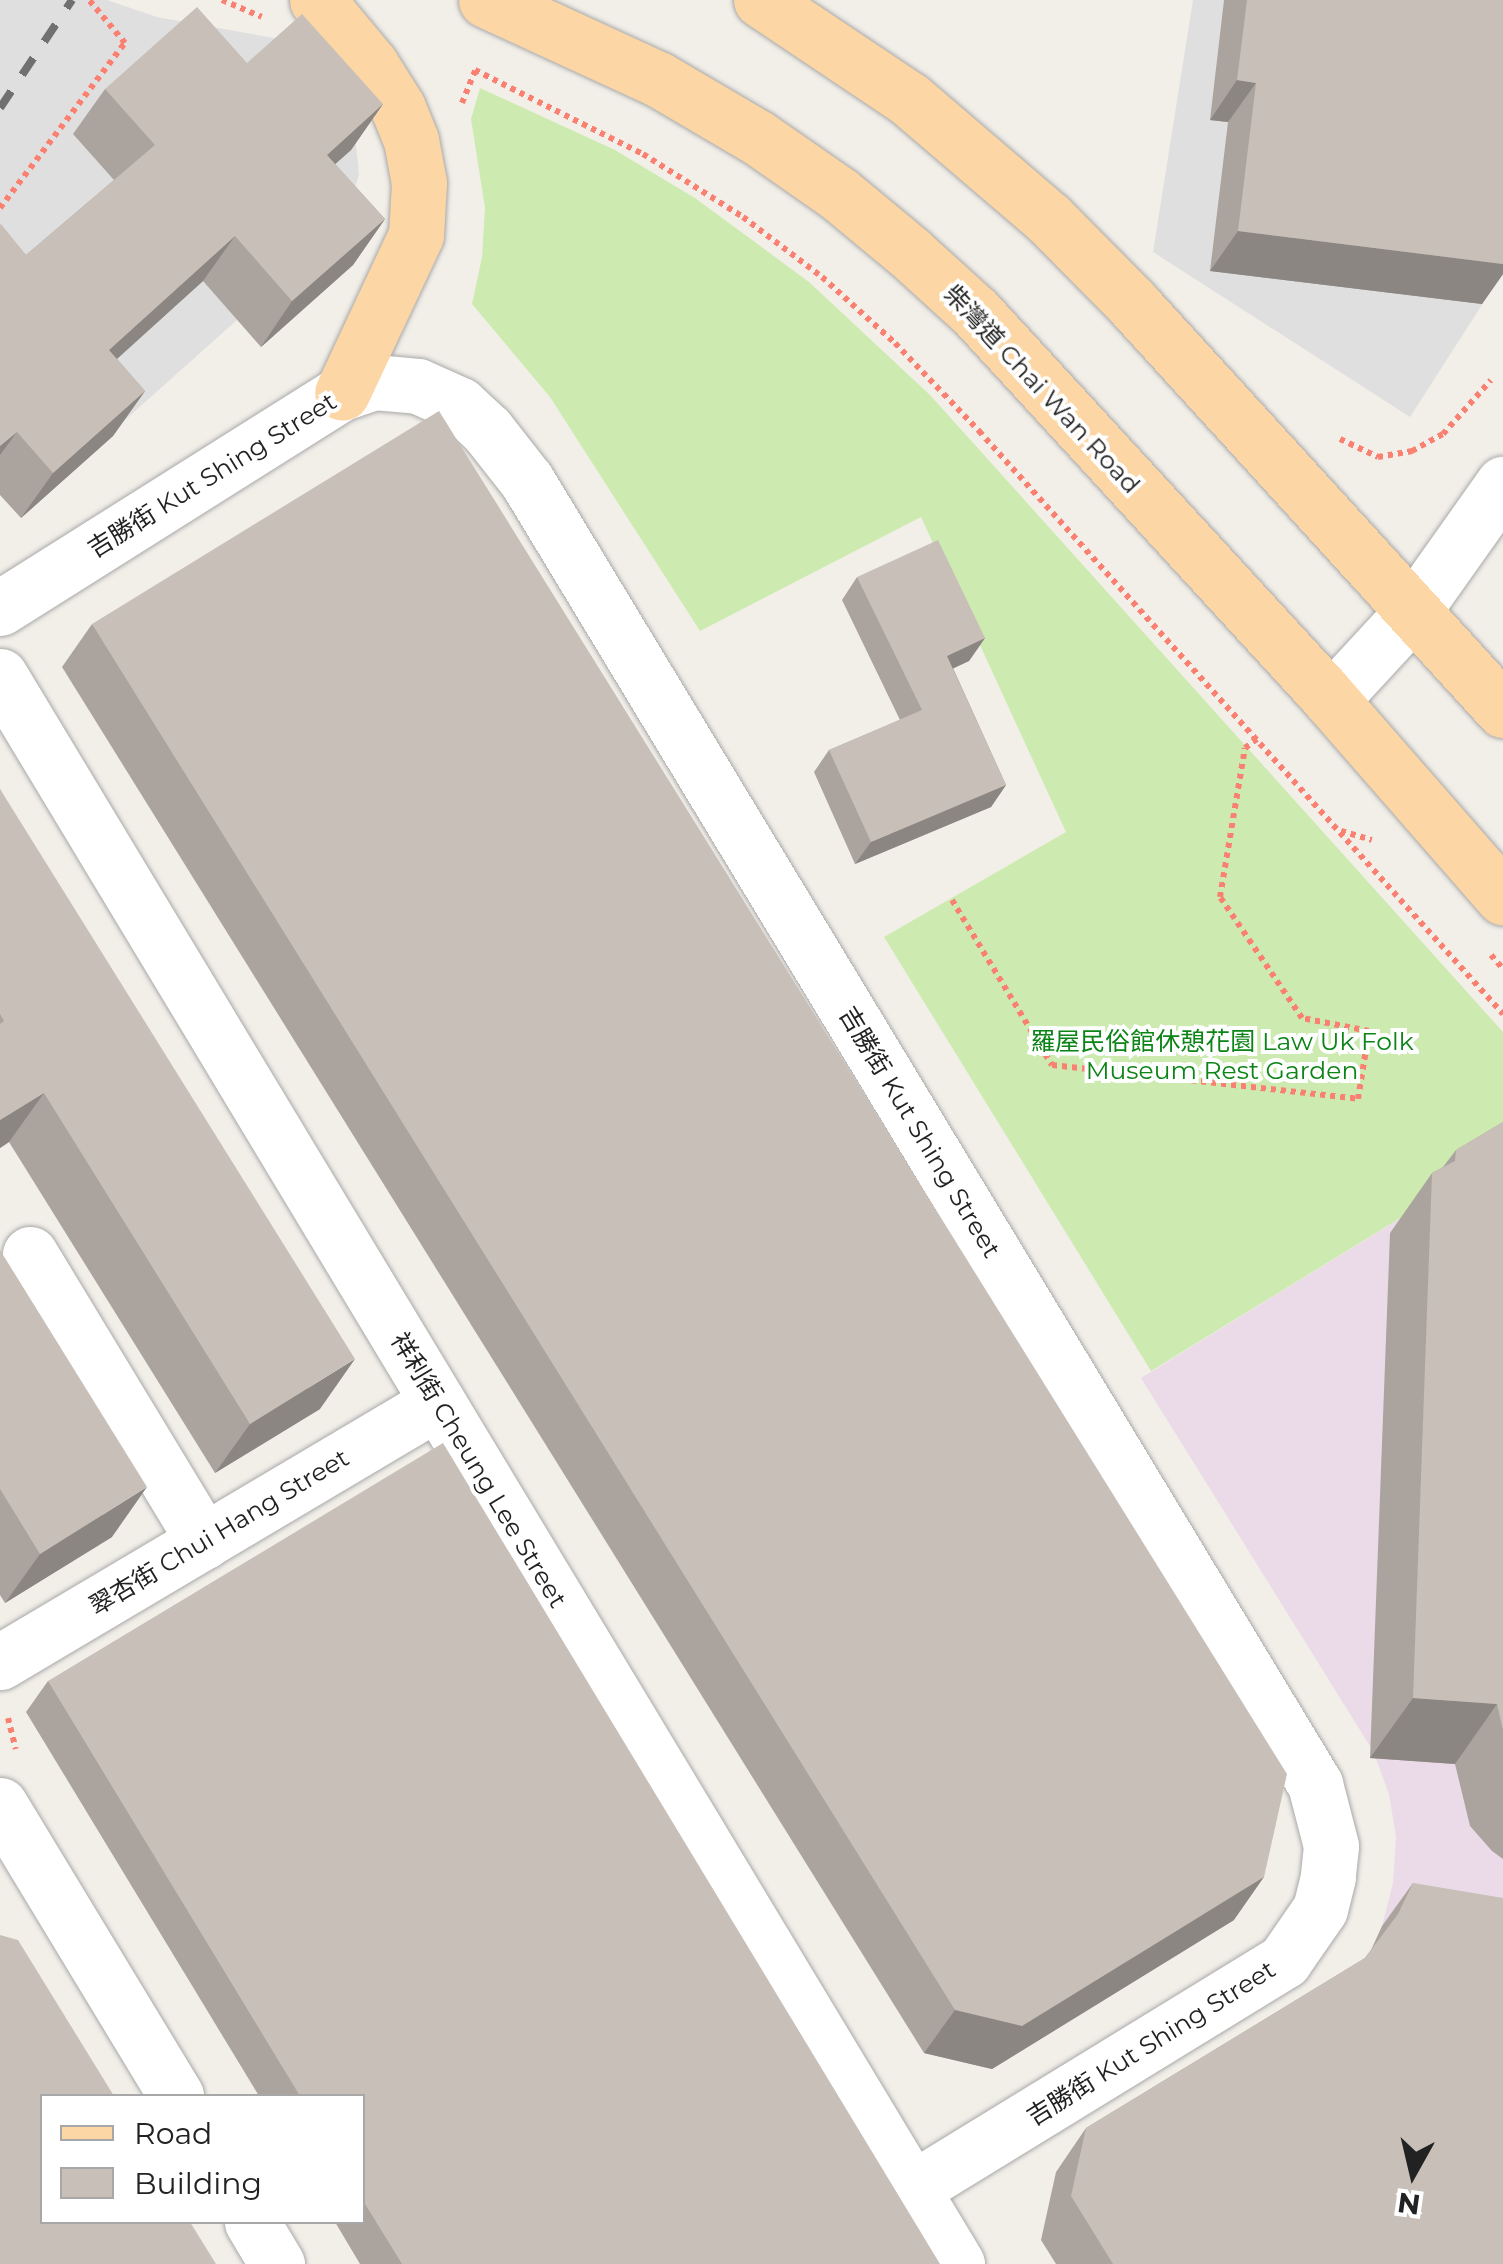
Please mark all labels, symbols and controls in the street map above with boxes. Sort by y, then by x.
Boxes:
street label: 柴灣道 Chai Wan Road [938,279,1146,499]
street label: 吉勝街 Kut Shing Street [82,386,342,564]
street label: 吉勝街 Kut Shing Street [833,1001,1007,1263]
park label: 羅屋民俗館休憩花園 Law Uk Folk Museum Rest Garden [1030,1027,1414,1086]
street label: 祥利街 Cheung Lee Street [385,1327,573,1613]
street label: 翠杏街 Chui Hang Street [84,1443,354,1621]
street label: 吉勝街 Kut Shing Street [1021,1954,1281,2132]
legend [40,2094,365,2224]
text: Road [134,2115,212,2152]
north arrow [1363,2124,1463,2224]
text: Building [134,2165,262,2202]
text: N [1395,2185,1422,2222]

